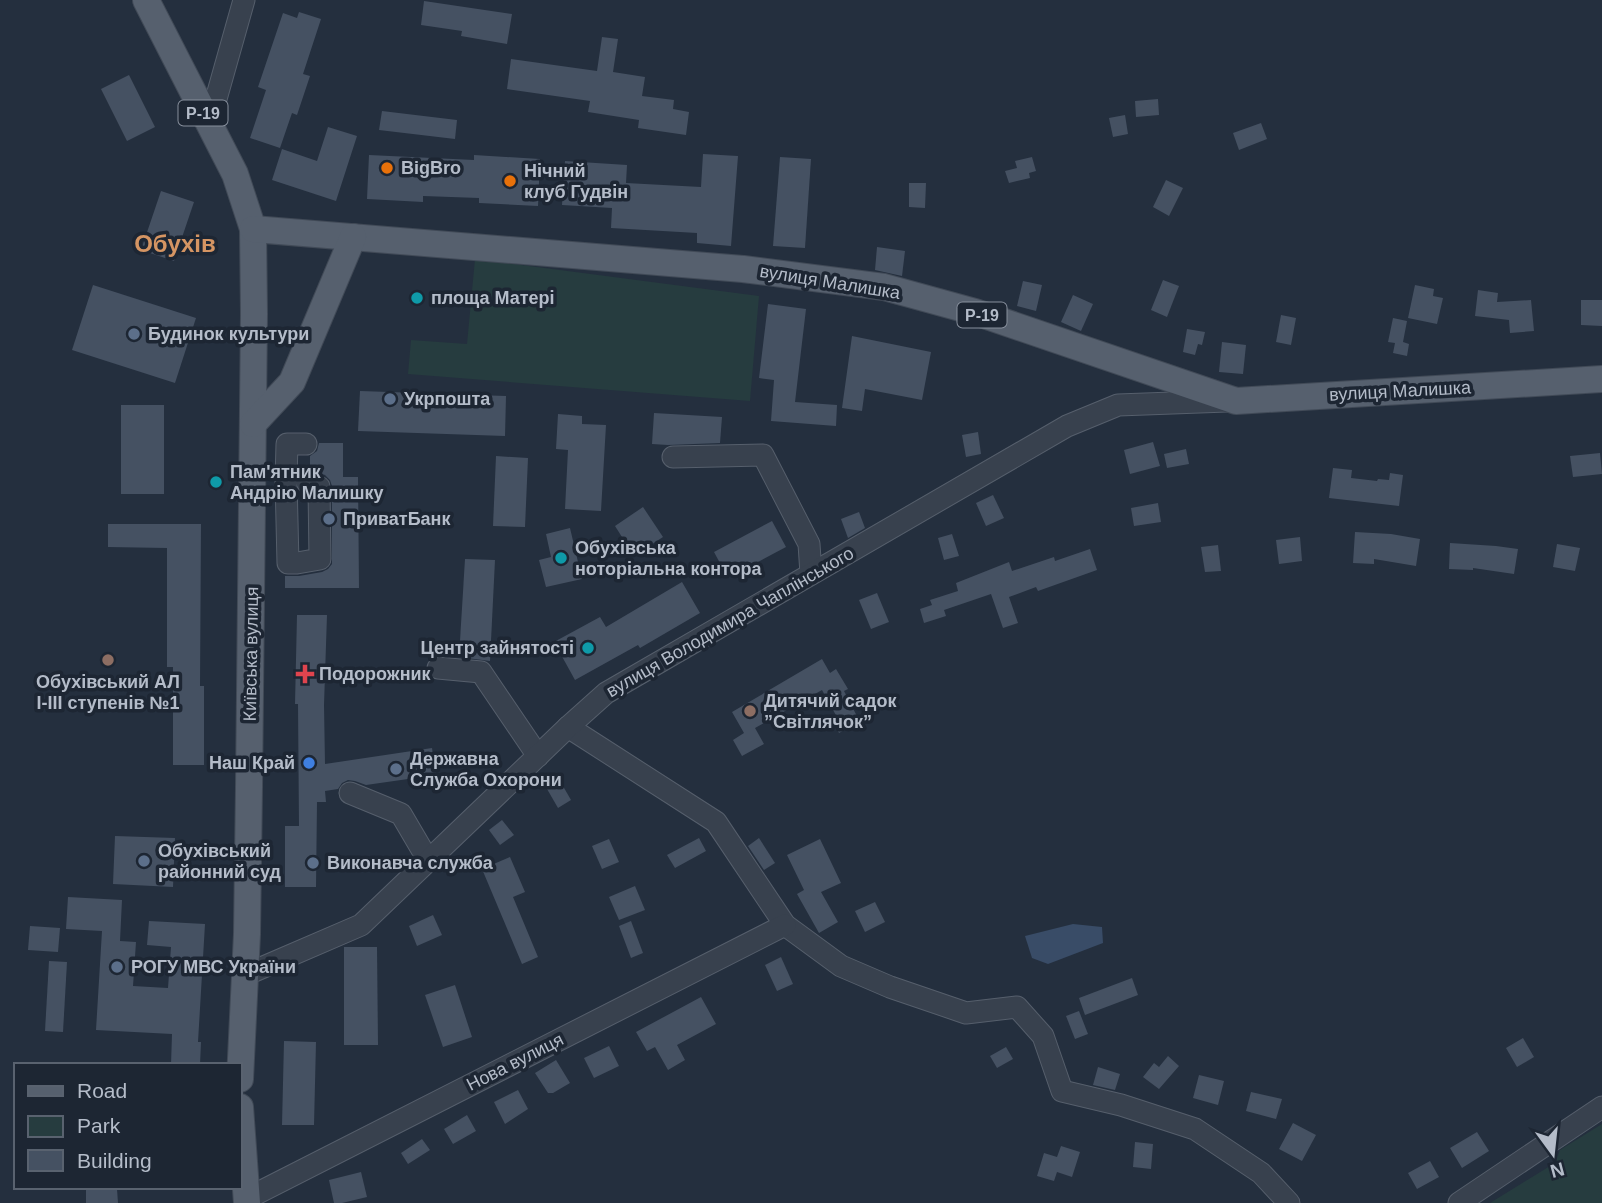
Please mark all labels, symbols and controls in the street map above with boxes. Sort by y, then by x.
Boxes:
road number: Р-19 [178,100,228,125]
place label: BigBro [401,158,461,178]
marker: BigBro [379,160,395,176]
place label: Нічний клуб Гудвін [524,161,628,202]
marker: Нічний клуб Гудвін [502,173,518,189]
district label: Обухів [134,230,216,257]
street label: вулиця Малишка [758,261,903,303]
place label: площа Матері [431,288,555,308]
marker: площа Матері [409,290,425,306]
road number: Р-19 [958,302,1006,328]
place label: Будинок культури [148,324,309,344]
marker: Будинок культури [126,326,142,342]
street label: вулиця Малишка [1329,377,1472,405]
place label: Укрпошта [404,389,491,409]
marker: Укрпошта [382,391,398,407]
place label: Пам'ятник Андрію Малишку [230,462,383,503]
marker: Пам'ятник Андрію Малишку [208,474,224,490]
place label: ПриватБанк [343,509,451,529]
marker: ПриватБанк [321,511,337,527]
place label: Обухівська ноторіальна контора [575,538,763,579]
street label: вулиця Володимира Чаплінського [603,543,857,701]
marker: Обухівська ноторіальна контора [553,550,569,566]
street label: Київська вулиця [240,586,262,722]
place label: Центр зайнятості [421,638,574,658]
marker: Центр зайнятості [580,640,596,656]
marker: Обухівський АЛ І-ІІІ ступенів №1 [100,652,116,668]
place label: Подорожник [319,664,432,684]
marker: Подорожник [297,666,313,682]
place label: Обухівський АЛ І-ІІІ ступенів №1 [36,672,180,713]
place label: Дитячий садок ”Світлячок” [764,691,897,732]
marker: Дитячий садок ”Світлячок” [742,703,758,719]
place label: Державна Служба Охорони [410,749,562,790]
place label: Наш Край [209,753,295,773]
marker: Наш Край [301,755,317,771]
marker: Державна Служба Охорони [388,761,404,777]
place label: Обухівський районний суд [158,841,282,882]
marker: Обухівський районний суд [136,853,152,869]
place label: Виконавча служба [327,853,494,873]
marker: Виконавча служба [305,855,321,871]
place label: РОГУ МВС України [131,957,296,977]
marker: РОГУ МВС України [109,959,125,975]
street label: Нова вулиця [463,1029,567,1095]
legend [14,1063,242,1189]
text: Road [77,1079,127,1102]
text: Park [77,1114,121,1137]
north arrow [1518,1119,1588,1189]
text: Building [77,1149,152,1172]
text: N [1548,1158,1567,1182]

